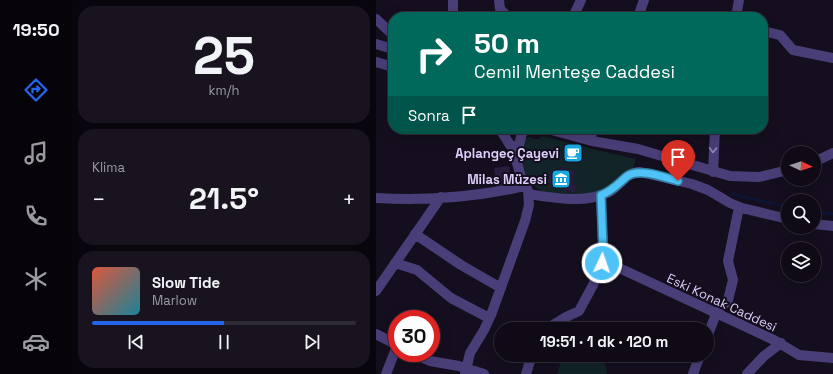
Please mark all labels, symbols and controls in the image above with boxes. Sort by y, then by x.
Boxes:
text: 19:50 [12,18,60,41]
text: 25 [193,23,255,89]
text: 50 m [474,25,540,61]
icon: right [408,28,460,80]
text: Cemil Menteşe Caddesi [474,60,675,83]
icon: directions [22,76,50,104]
text: km/h [209,82,239,99]
icon: arrive [458,104,480,126]
text: Sonra [408,106,450,125]
icon: music [22,139,50,167]
pin [661,140,695,181]
cafe icon: Aplangeç Çayevi [562,142,584,164]
place label: Aplangeç Çayevi [455,145,559,162]
icon: arrive [667,146,689,168]
north arrow [781,146,821,186]
map controls [781,146,821,282]
one-way arrow [709,147,718,153]
text: Klima [92,159,125,176]
museum icon: Milas Müzesi [550,168,572,190]
place label: Milas Müzesi [467,171,547,188]
text: 21.5° [189,179,259,218]
text: − [92,185,106,213]
text: + [342,185,356,213]
button: search [781,194,821,234]
icon: phone [22,202,50,230]
position arrow [581,242,623,284]
button: layers [781,242,821,282]
icon: climate [22,265,50,293]
street label: Eski Konak Caddesi [664,270,779,335]
text: Slow Tide [152,273,220,292]
text: Marlow [152,292,197,309]
speed limit sign: 30 [388,310,440,362]
icon: car [22,328,50,356]
icon: previous [125,331,147,353]
icon: pause [213,331,235,353]
icon: next [301,331,323,353]
text: 19:51 · 1 dk · 120 m [540,332,668,351]

